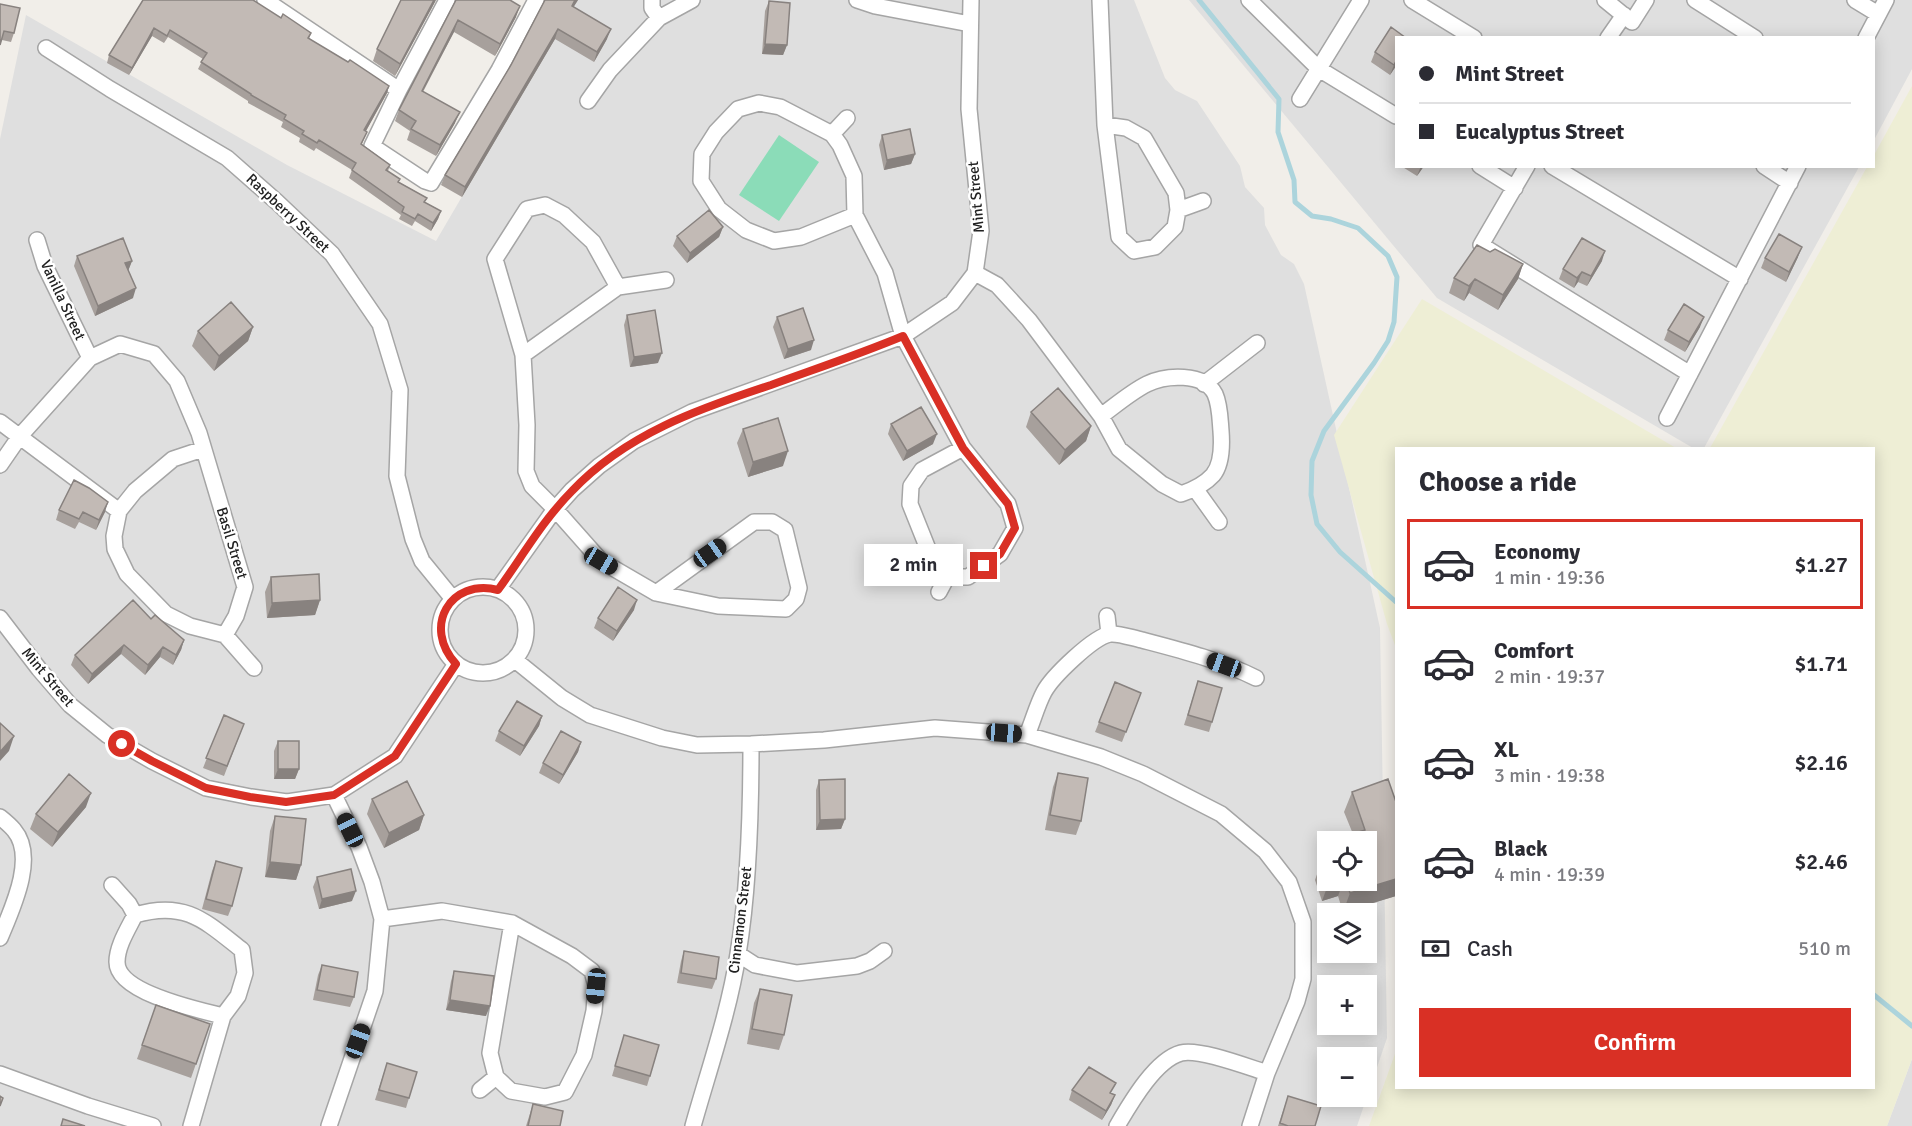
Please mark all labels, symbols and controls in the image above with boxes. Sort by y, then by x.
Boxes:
text: Mint Street [1455,60,1564,87]
text: Eucalyptus Street [1455,118,1624,145]
street label: Mint Street [964,160,988,234]
street label: Raspberry Street [243,170,333,256]
street label: Vanilla Street [37,257,89,343]
text: Choose a ride [1419,466,1577,499]
street label: Basil Street [213,505,251,581]
car [690,535,730,571]
icon: car [1422,537,1476,591]
text: Economy [1494,538,1580,565]
car [581,544,621,578]
callout: 2 min [864,545,963,587]
text: $1.27 [1794,551,1848,578]
text: 2 min [890,552,937,577]
route end [970,552,997,579]
text: 1 min · 19:36 [1494,565,1605,590]
icon: car [1422,636,1476,690]
text: Comfort [1494,637,1574,664]
street label: Mint Street [18,644,78,710]
car [1204,650,1244,680]
text: $1.71 [1794,650,1848,677]
text: 2 min · 19:37 [1494,664,1605,689]
car [985,723,1023,743]
route start [108,730,135,757]
icon: car [1422,735,1476,789]
text: XL [1494,736,1519,763]
text: $2.16 [1794,749,1848,776]
text: 3 min · 19:38 [1494,763,1605,788]
car [334,810,366,850]
map controls [1317,831,1377,1107]
button: locate [1317,831,1377,891]
icon: car [1422,834,1476,888]
text: Black [1494,835,1548,862]
text: $2.46 [1794,848,1848,875]
text: 4 min · 19:39 [1494,862,1605,887]
street label: Cinnamon Street [725,866,755,974]
button: layers [1317,903,1377,963]
icon: cash [1419,932,1452,965]
text: Cash [1467,935,1513,962]
text: 510 m [1798,936,1851,961]
car [585,967,607,1005]
button: + [1317,975,1377,1035]
button: Confirm [1419,1008,1851,1077]
car [343,1021,373,1061]
button: − [1317,1047,1377,1107]

